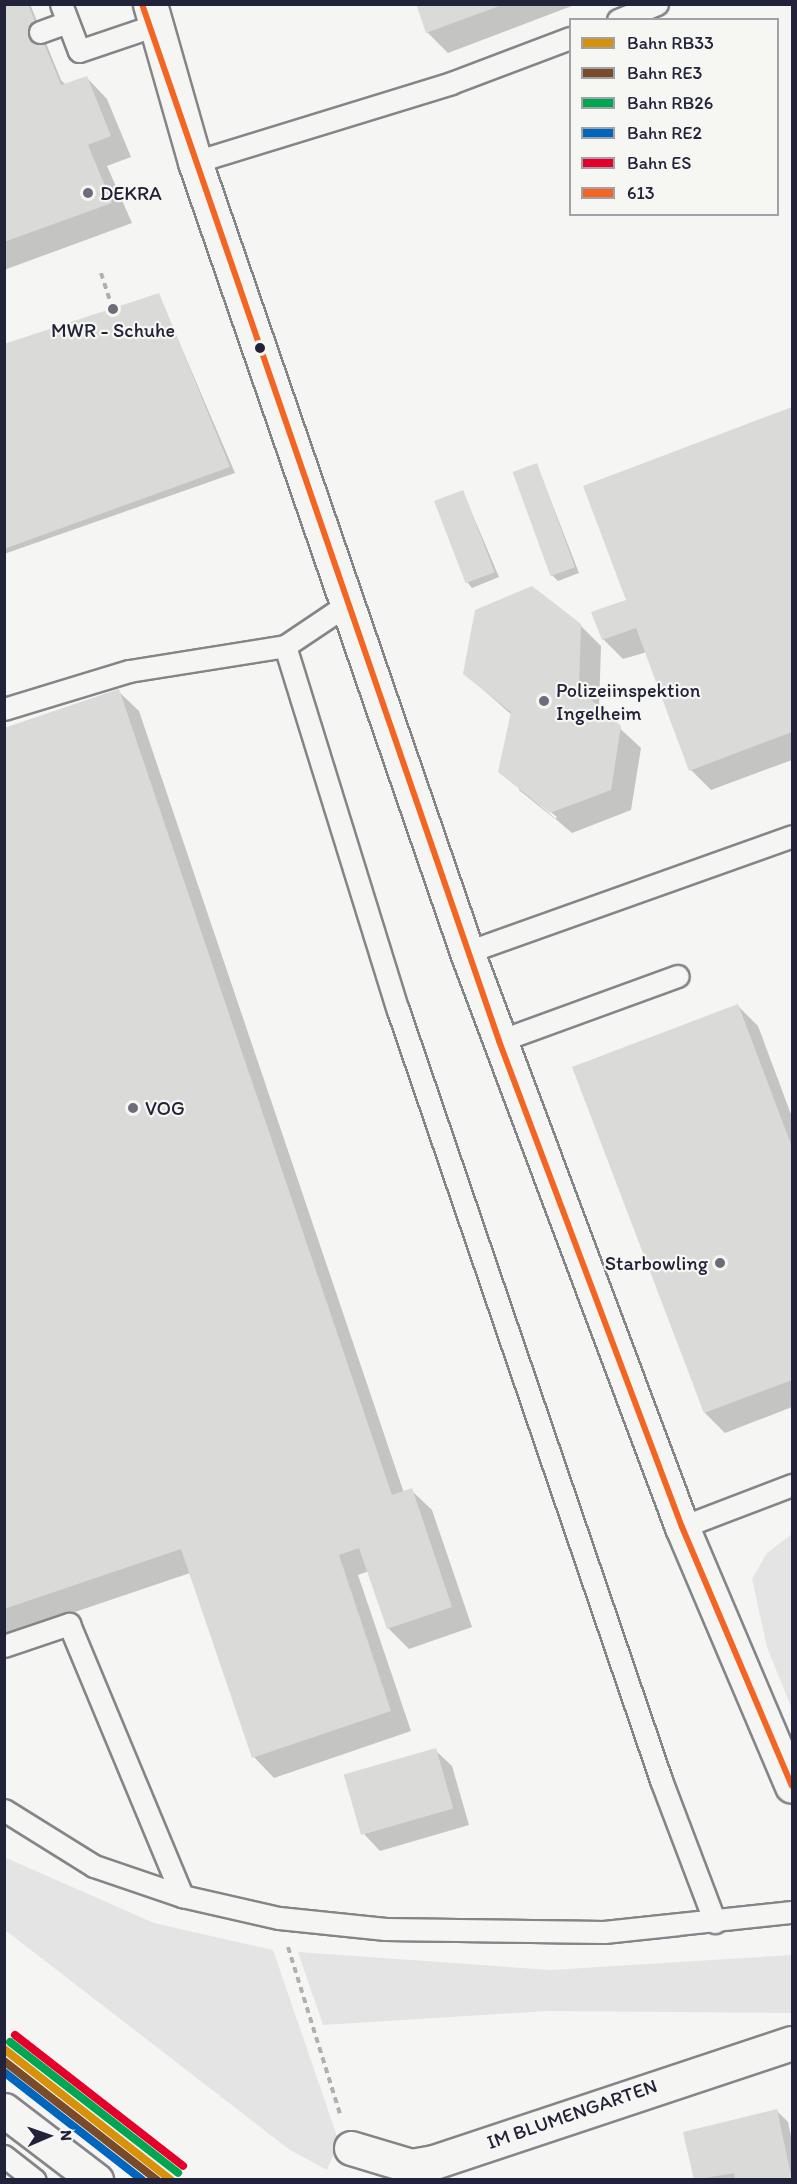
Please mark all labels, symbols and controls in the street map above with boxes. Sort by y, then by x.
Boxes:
legend [569,18,779,216]
text: Bahn RB33 [627,32,714,54]
text: Bahn RE3 [627,62,702,84]
text: Bahn RB26 [627,92,713,114]
text: Bahn RE2 [627,122,702,144]
text: Bahn ES [627,152,691,174]
place label: DEKRA [100,181,162,205]
text: 613 [627,182,655,204]
marker: DEKRA [81,186,95,200]
marker: MWR - Schuhe [106,302,120,316]
place label: MWR - Schuhe [51,318,175,342]
unlabelled marker [254,342,266,354]
place label: Polizeiinspektion Ingelheim [556,678,700,725]
marker: Polizeiinspektion Ingelheim [537,694,551,708]
place label: VOG [145,1096,185,1120]
marker: VOG [126,1101,140,1115]
place label: Starbowling [605,1251,708,1275]
marker: Starbowling [713,1256,727,1270]
street label: IM BLUMENGARTEN [483,2074,661,2154]
north arrow [18,2106,78,2166]
text: N [57,2130,76,2141]

